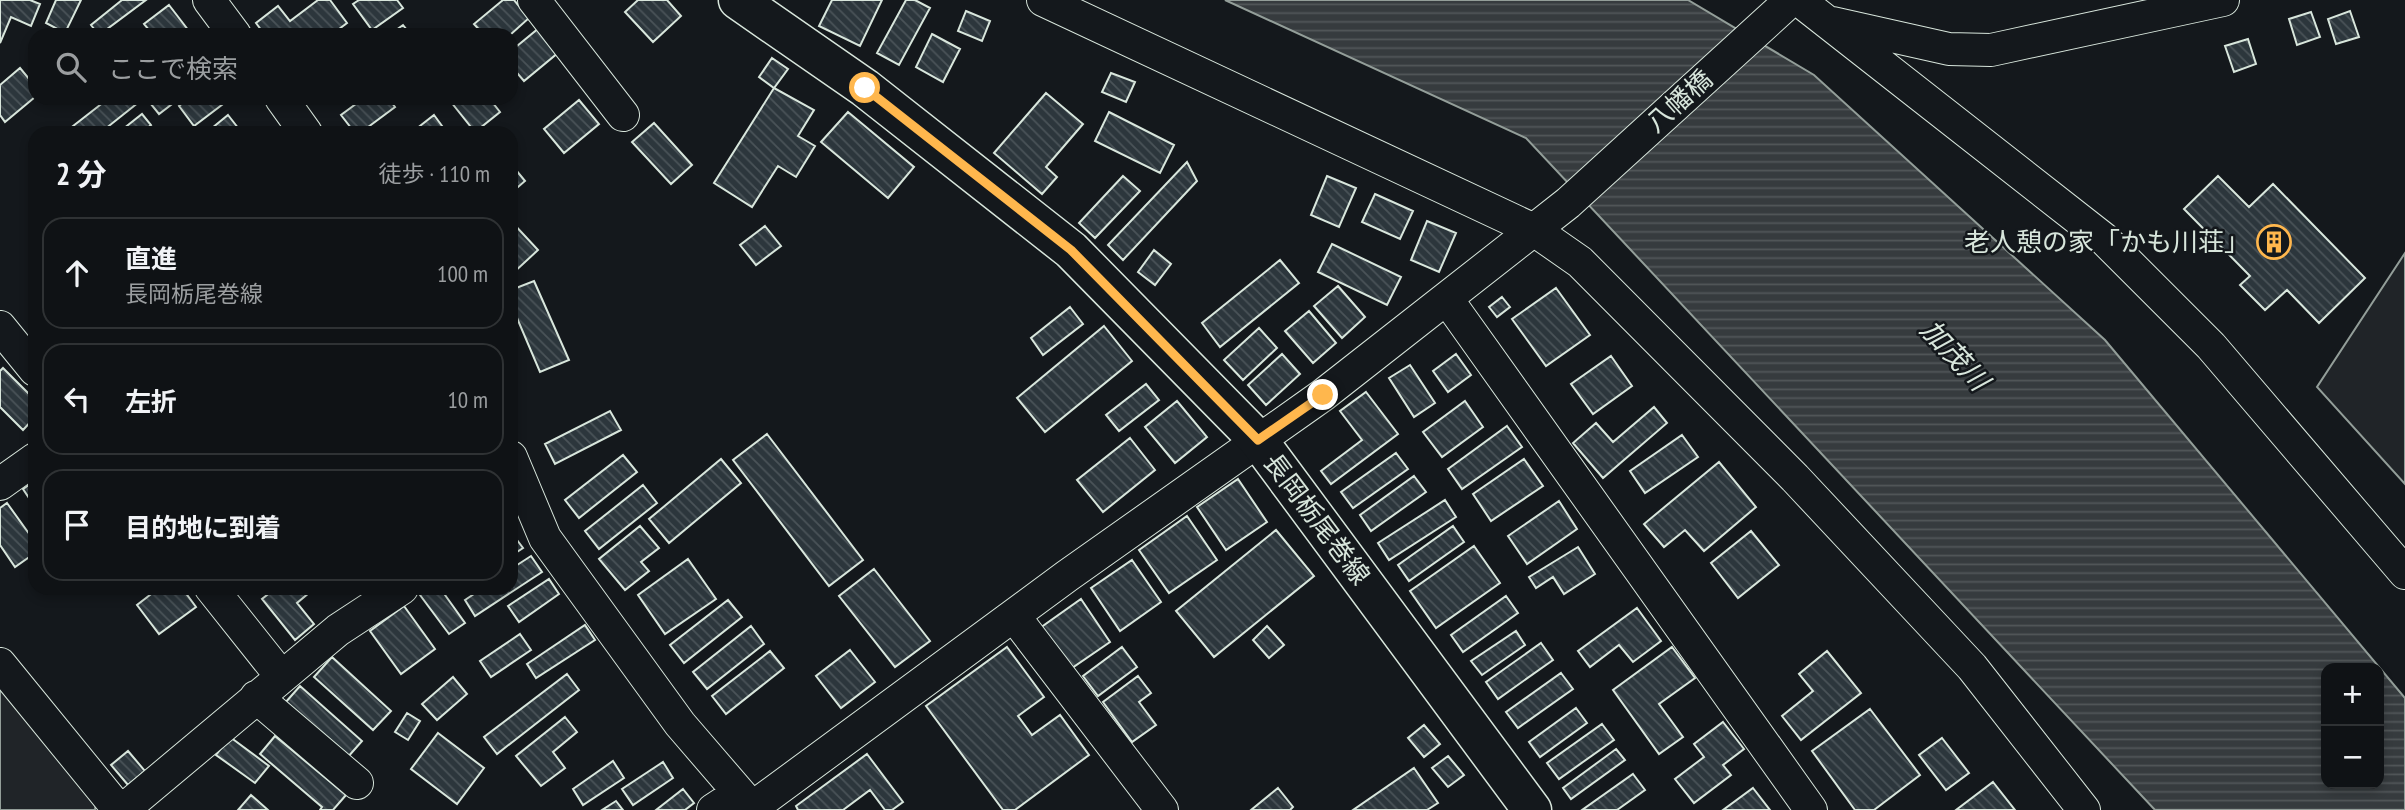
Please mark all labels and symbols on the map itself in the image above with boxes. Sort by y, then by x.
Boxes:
street label: 八幡橋 [1639,62,1719,139]
route start [849,72,880,103]
building icon: 老人憩の家「かも川荘」 [2255,223,2293,261]
place label: 老人憩の家「かも川荘」 [1964,225,2250,258]
water label: 加茂川 [1913,311,2000,400]
route end [1307,379,1338,410]
street label: 長岡栃尾巻線 [1257,446,1378,591]

